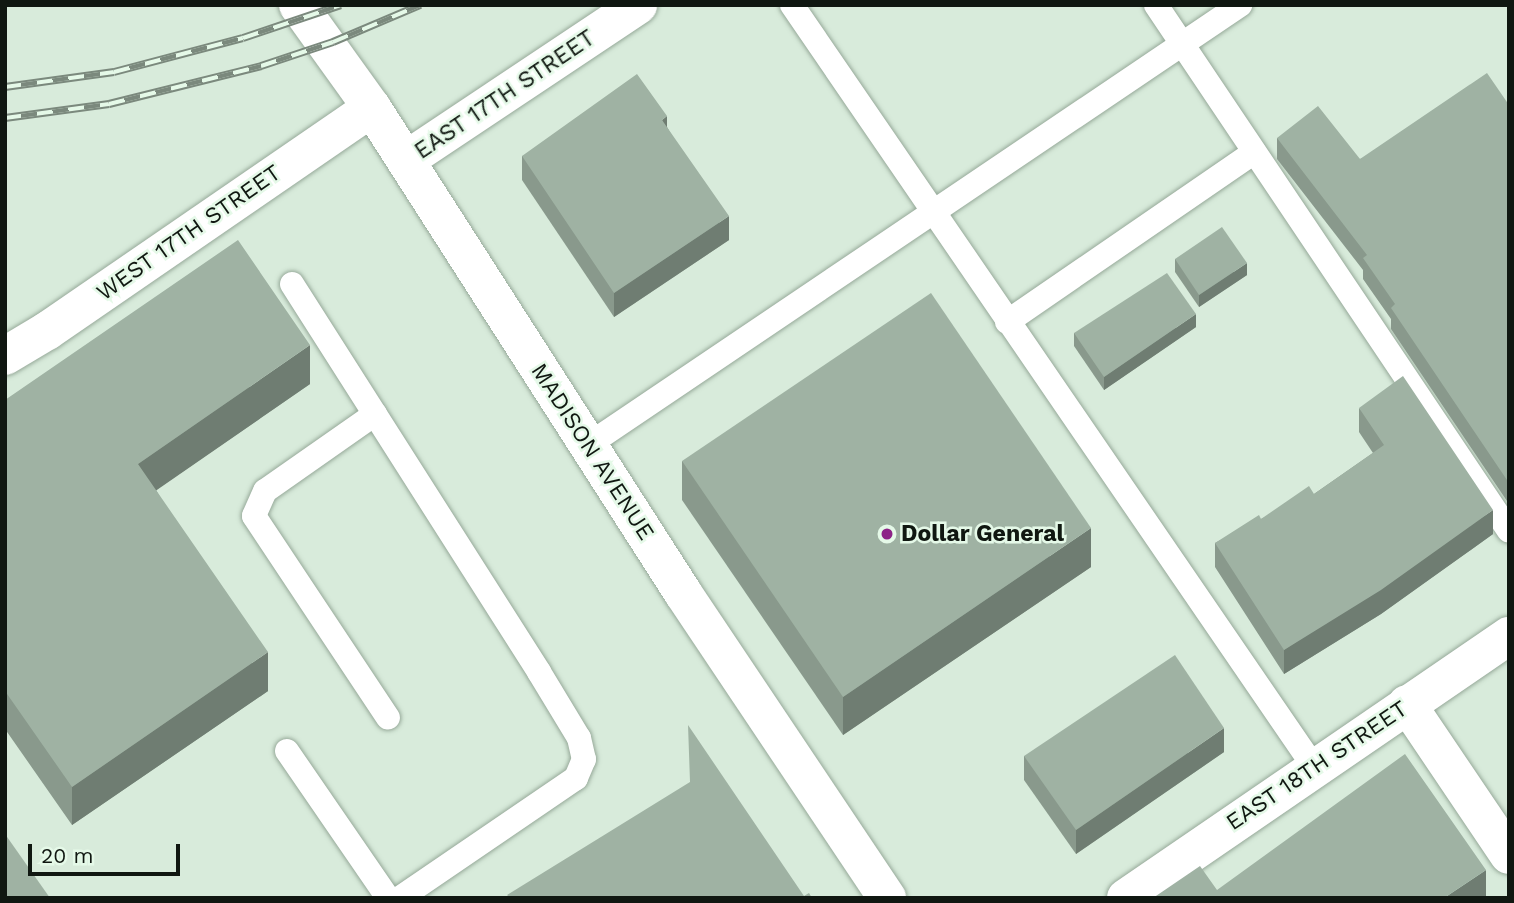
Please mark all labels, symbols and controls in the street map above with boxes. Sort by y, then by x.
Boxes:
street label: EAST 17TH STREET [409,24,601,166]
street label: WEST 17TH STREET [91,159,287,307]
street label: MADISON AVENUE [524,358,660,546]
place label: Dollar General [901,520,1064,548]
marker: Dollar General [879,526,895,542]
street label: EAST 18TH STREET [1221,695,1413,837]
scale bar [32,830,184,874]
text: 20 m [41,843,93,868]

